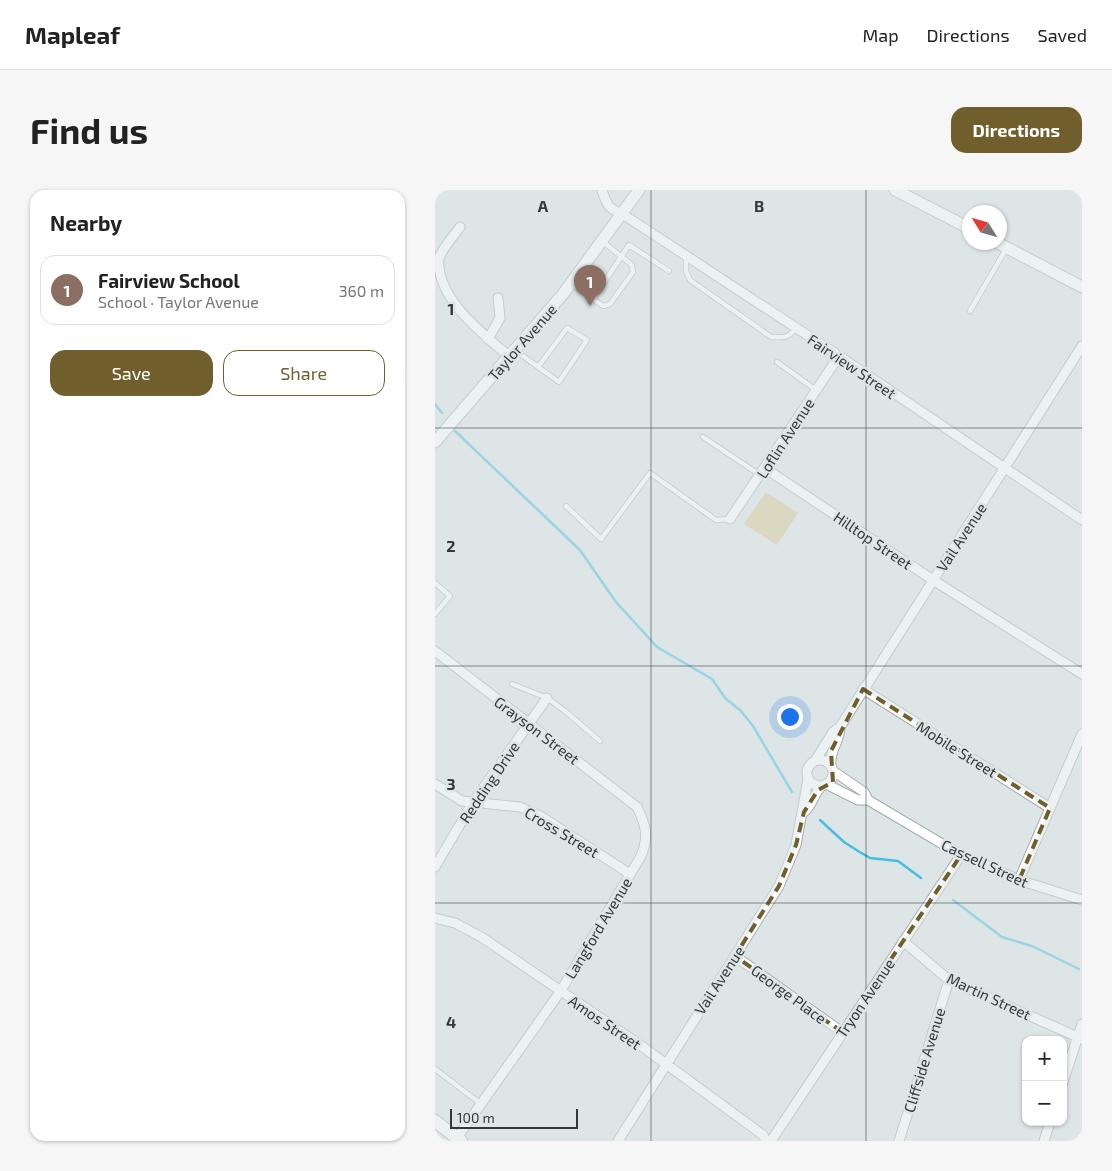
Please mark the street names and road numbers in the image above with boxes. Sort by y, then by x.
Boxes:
street label: Taylor Avenue [484,300,560,384]
street label: Fairview Street [804,330,900,402]
street label: Loflin Avenue [752,395,818,481]
street label: Vail Avenue [932,499,990,575]
street label: Hilltop Street [830,507,916,573]
street label: Grayson Street [491,692,583,768]
street label: Mobile Street [913,717,1001,781]
street label: Redding Drive [455,738,523,826]
street label: Cross Street [522,803,603,861]
street label: Cassell Street [939,835,1031,891]
street label: Langford Avenue [561,874,635,982]
street label: Vail Avenue [690,942,748,1018]
street label: Tryon Avenue [832,955,898,1041]
street label: George Place [748,961,830,1027]
street label: Martin Street [944,969,1034,1023]
street label: Amos Street [565,991,645,1053]
street label: Cliffside Avenue [900,1005,948,1115]

